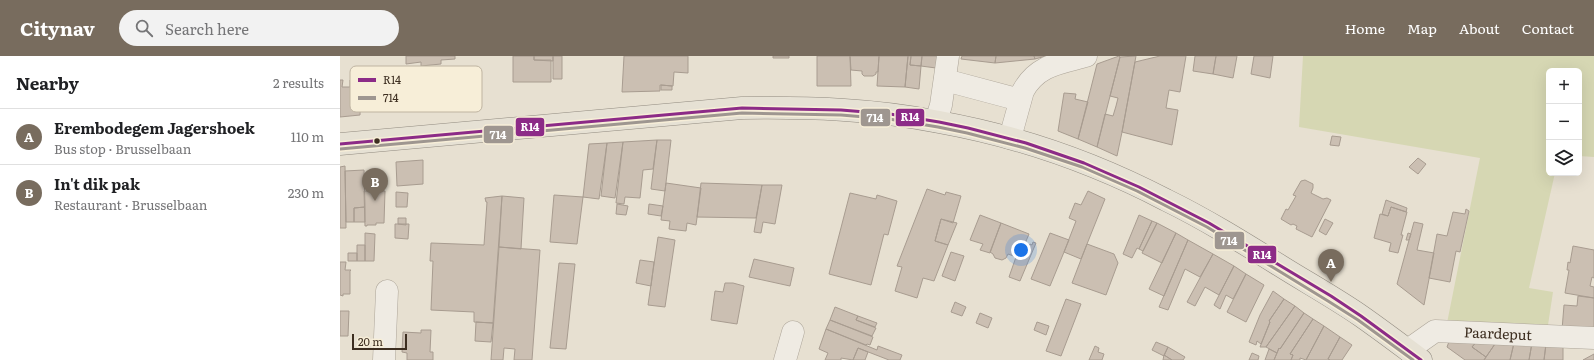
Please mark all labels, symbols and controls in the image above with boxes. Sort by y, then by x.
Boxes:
search box [119,10,399,46]
text: Citynav [20,14,95,42]
icon: search [133,17,155,39]
text: Search here [165,17,249,40]
text: Home [1345,18,1385,38]
text: Map [1407,18,1437,38]
text: About [1459,18,1500,38]
text: Contact [1522,18,1574,38]
legend [350,66,482,112]
map controls [1546,68,1582,176]
button: + [1546,68,1582,104]
text: Nearby [16,70,79,95]
text: R14 [383,71,401,87]
text: 2 results [273,73,324,92]
text: 714 [383,89,399,105]
button: − [1546,104,1582,140]
line badge: 714 [860,108,891,127]
line badge: R14 [895,108,925,127]
text: R14 [901,108,920,124]
text: 714 [867,109,884,125]
text: Erembodegem Jagershoek [54,116,255,139]
line badge: R14 [515,117,545,137]
text: R14 [521,118,540,134]
line badge: 714 [483,125,514,144]
text: 714 [490,126,507,142]
text: A [24,127,34,146]
text: 110 m [291,127,324,146]
unlabelled marker [372,136,382,146]
text: Bus stop · Brusselbaan [54,139,191,158]
button: layers [1546,140,1582,176]
pin: B [362,168,388,201]
text: In't dik pak [54,172,140,195]
text: B [25,183,33,202]
text: 230 m [288,183,324,202]
text: Restaurant · Brusselbaan [54,195,207,214]
line badge: 714 [1214,231,1245,250]
text: 714 [1221,232,1238,248]
your location [1011,240,1031,260]
line badge: R14 [1247,245,1277,264]
text: R14 [1253,246,1272,262]
pin: A [1318,249,1344,282]
street label: Paardeput [1463,321,1533,344]
scale bar [352,332,407,351]
text: 20 m [358,333,383,349]

